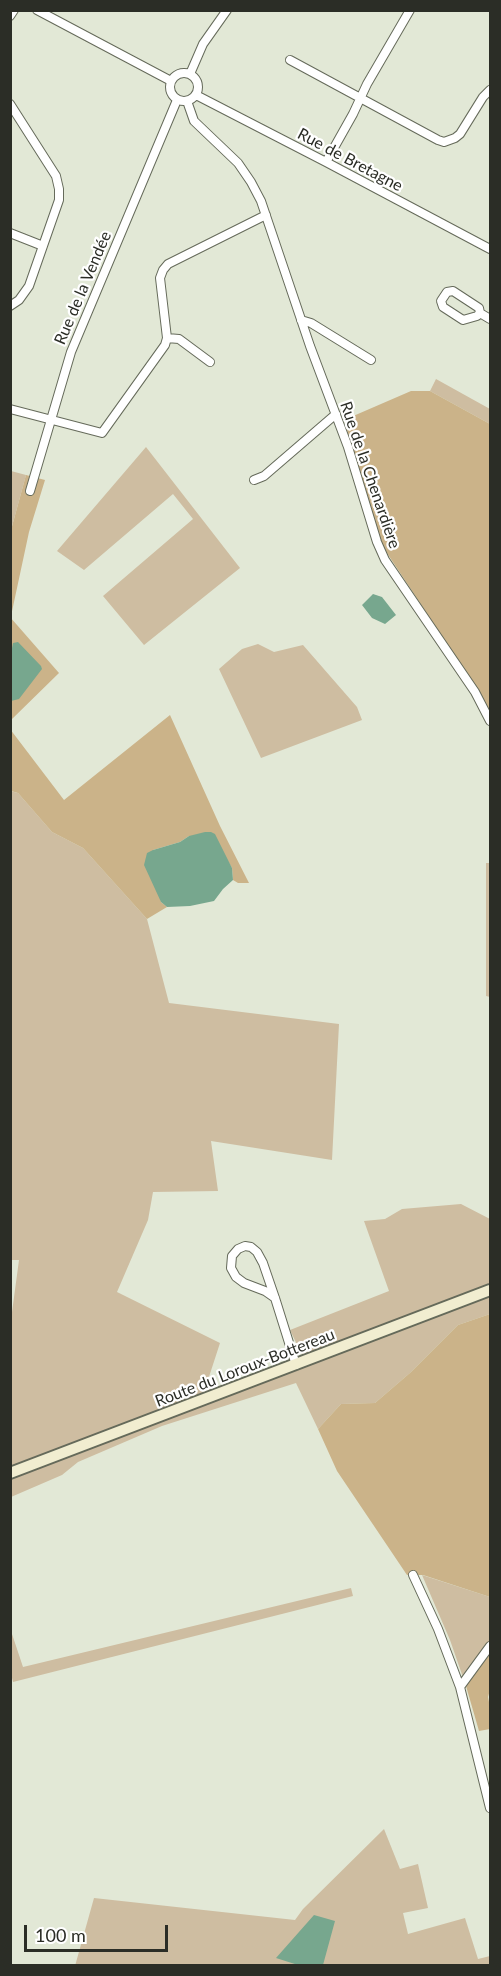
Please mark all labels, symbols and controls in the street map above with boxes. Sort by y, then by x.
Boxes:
street label: Rue de Bretagne [294,124,406,196]
street label: Rue de la Vendée [50,228,116,348]
street label: Rue de la Chenardière [336,399,404,551]
street label: Route du Loroux-Bottereau [152,1325,338,1411]
scale bar [27,1913,171,1951]
text: 100 m [35,1924,86,1946]

